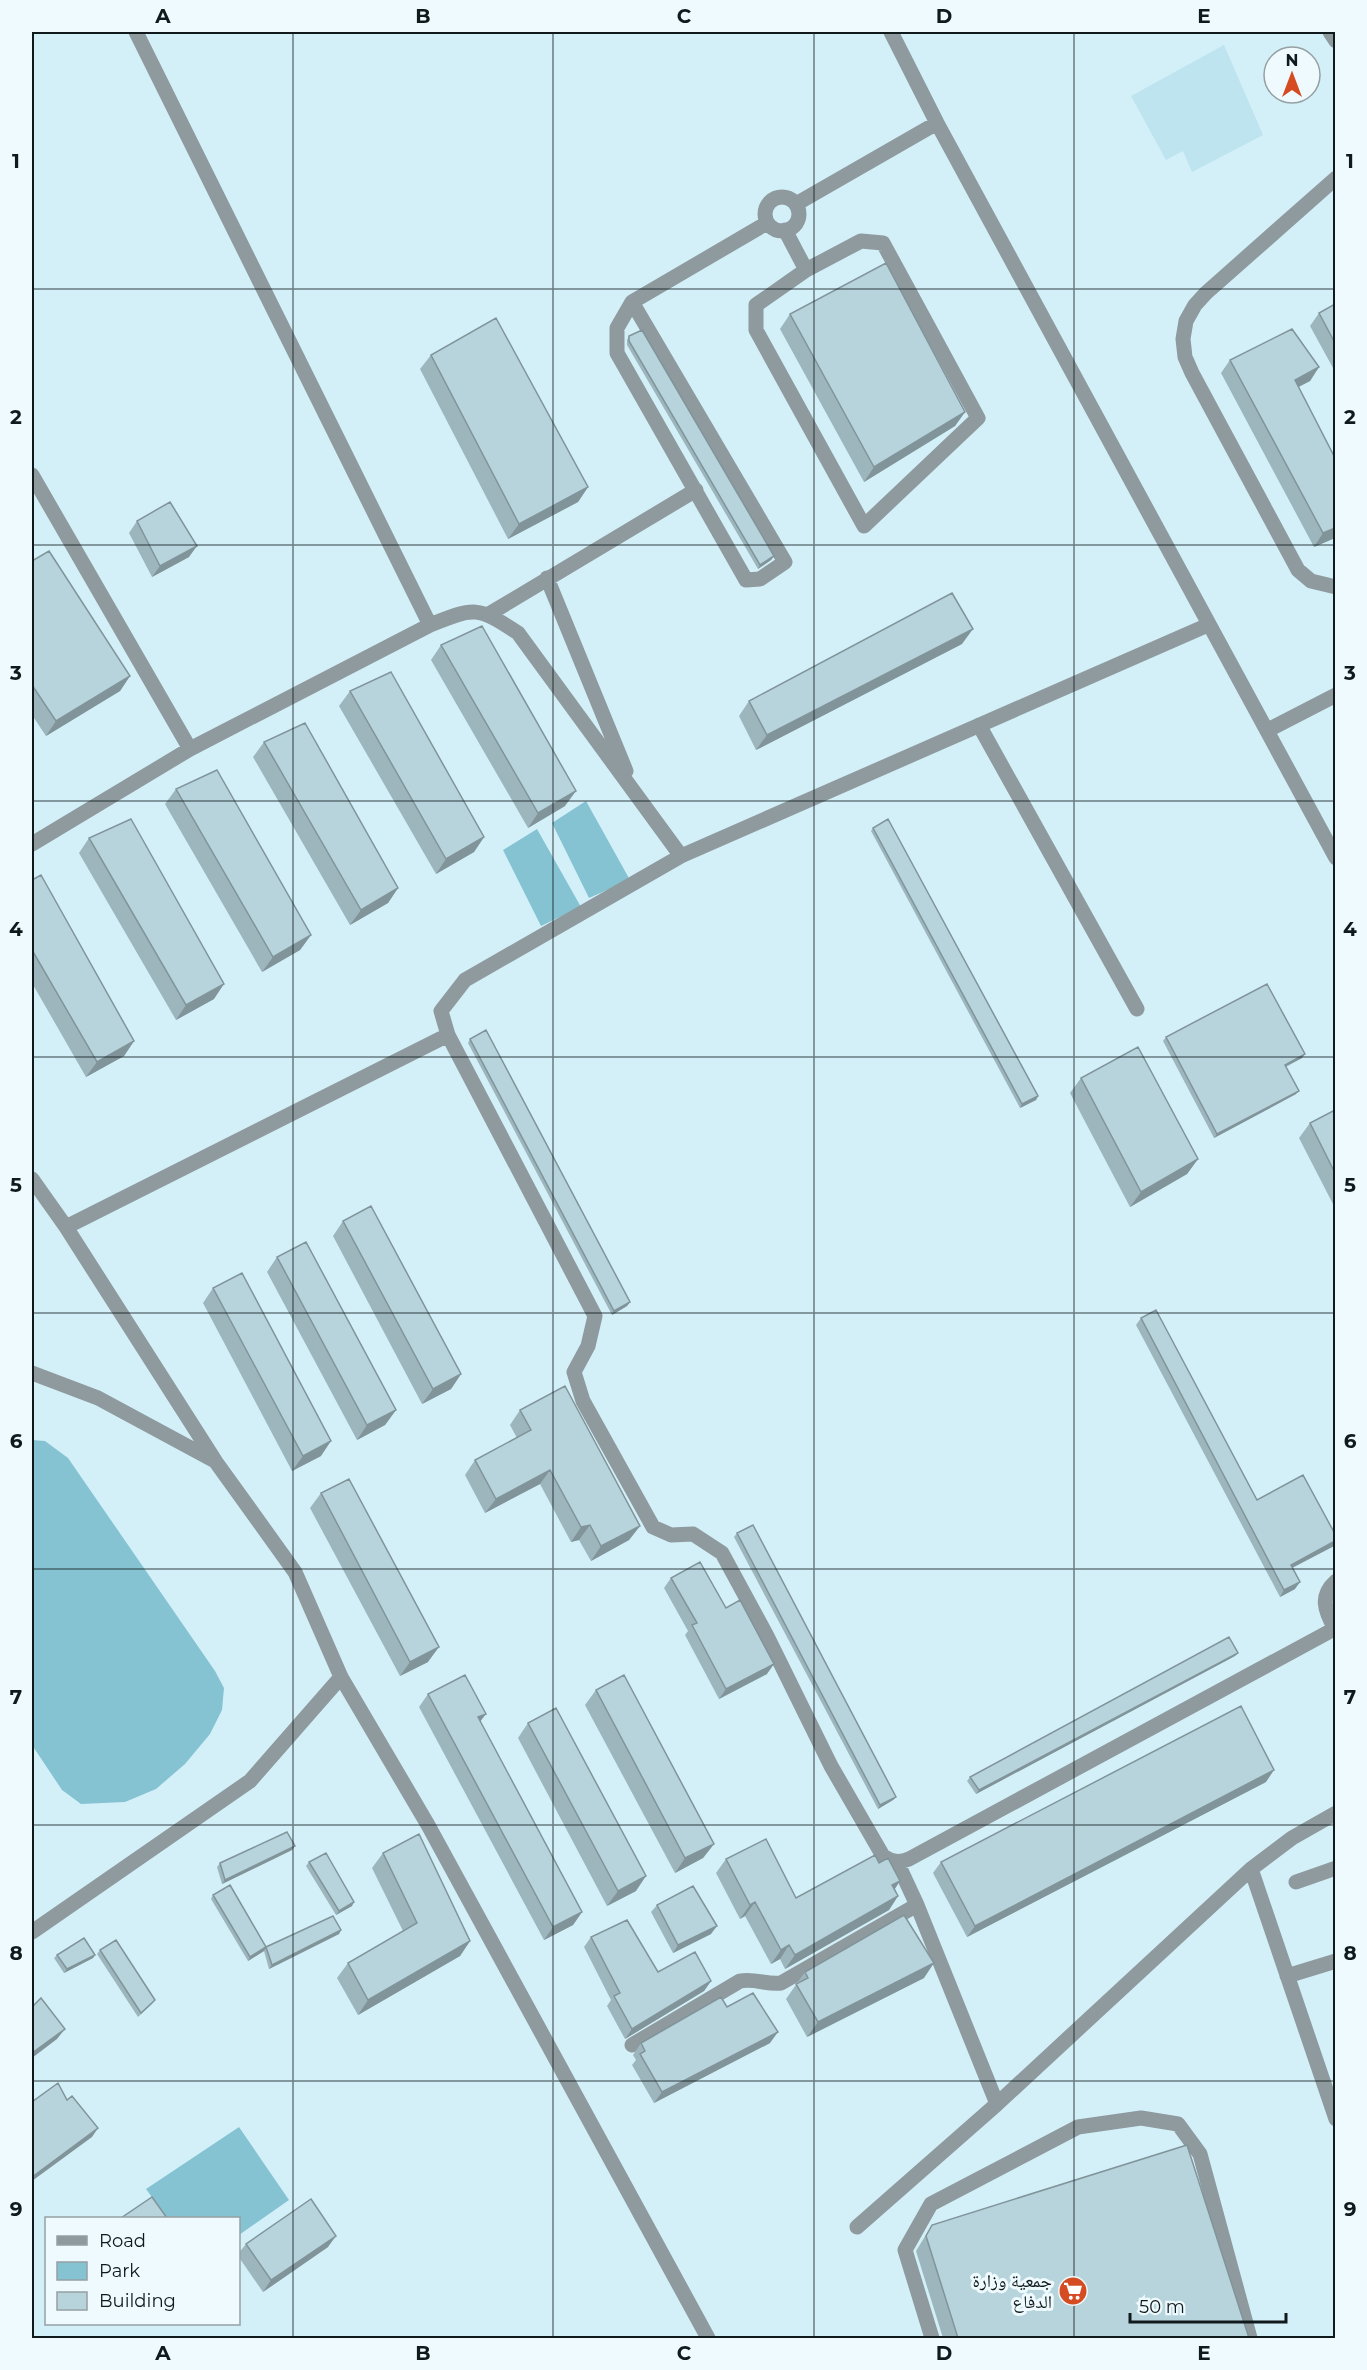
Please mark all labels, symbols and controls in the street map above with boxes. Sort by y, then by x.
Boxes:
text: A [154,4,171,28]
text: B [415,4,431,28]
text: C [677,4,692,28]
text: D [936,4,952,28]
text: E [1197,4,1211,28]
north arrow [1262,45,1322,105]
text: N [1286,51,1298,70]
text: 1 [12,149,20,173]
text: 1 [1346,149,1354,173]
text: 2 [10,405,22,429]
text: 2 [1344,405,1356,429]
text: 3 [9,661,22,685]
text: 3 [1343,661,1356,685]
text: 4 [9,917,23,941]
text: 4 [1343,917,1357,941]
text: 5 [10,1173,22,1197]
text: 5 [1344,1173,1356,1197]
text: 6 [10,1429,23,1453]
text: 6 [1344,1429,1357,1453]
text: 7 [10,1685,22,1709]
text: 7 [1344,1685,1356,1709]
text: 8 [9,1941,23,1965]
text: 8 [1343,1941,1357,1965]
text: 9 [10,2197,22,2221]
text: 9 [1344,2197,1356,2221]
legend [45,2217,240,2325]
text: Road [99,2230,146,2252]
text: Park [99,2260,140,2282]
place label: جمعية وزارة الدفاع [972,2270,1052,2313]
supermarket icon: جمعية وزارة الدفاع [1057,2275,1089,2307]
scale bar [1130,2286,1286,2324]
text: Building [99,2290,176,2312]
text: 50 m [1139,2296,1185,2318]
text: A [154,2341,171,2365]
text: B [415,2341,431,2365]
text: C [677,2341,692,2365]
text: D [936,2341,952,2365]
text: E [1197,2341,1211,2365]

